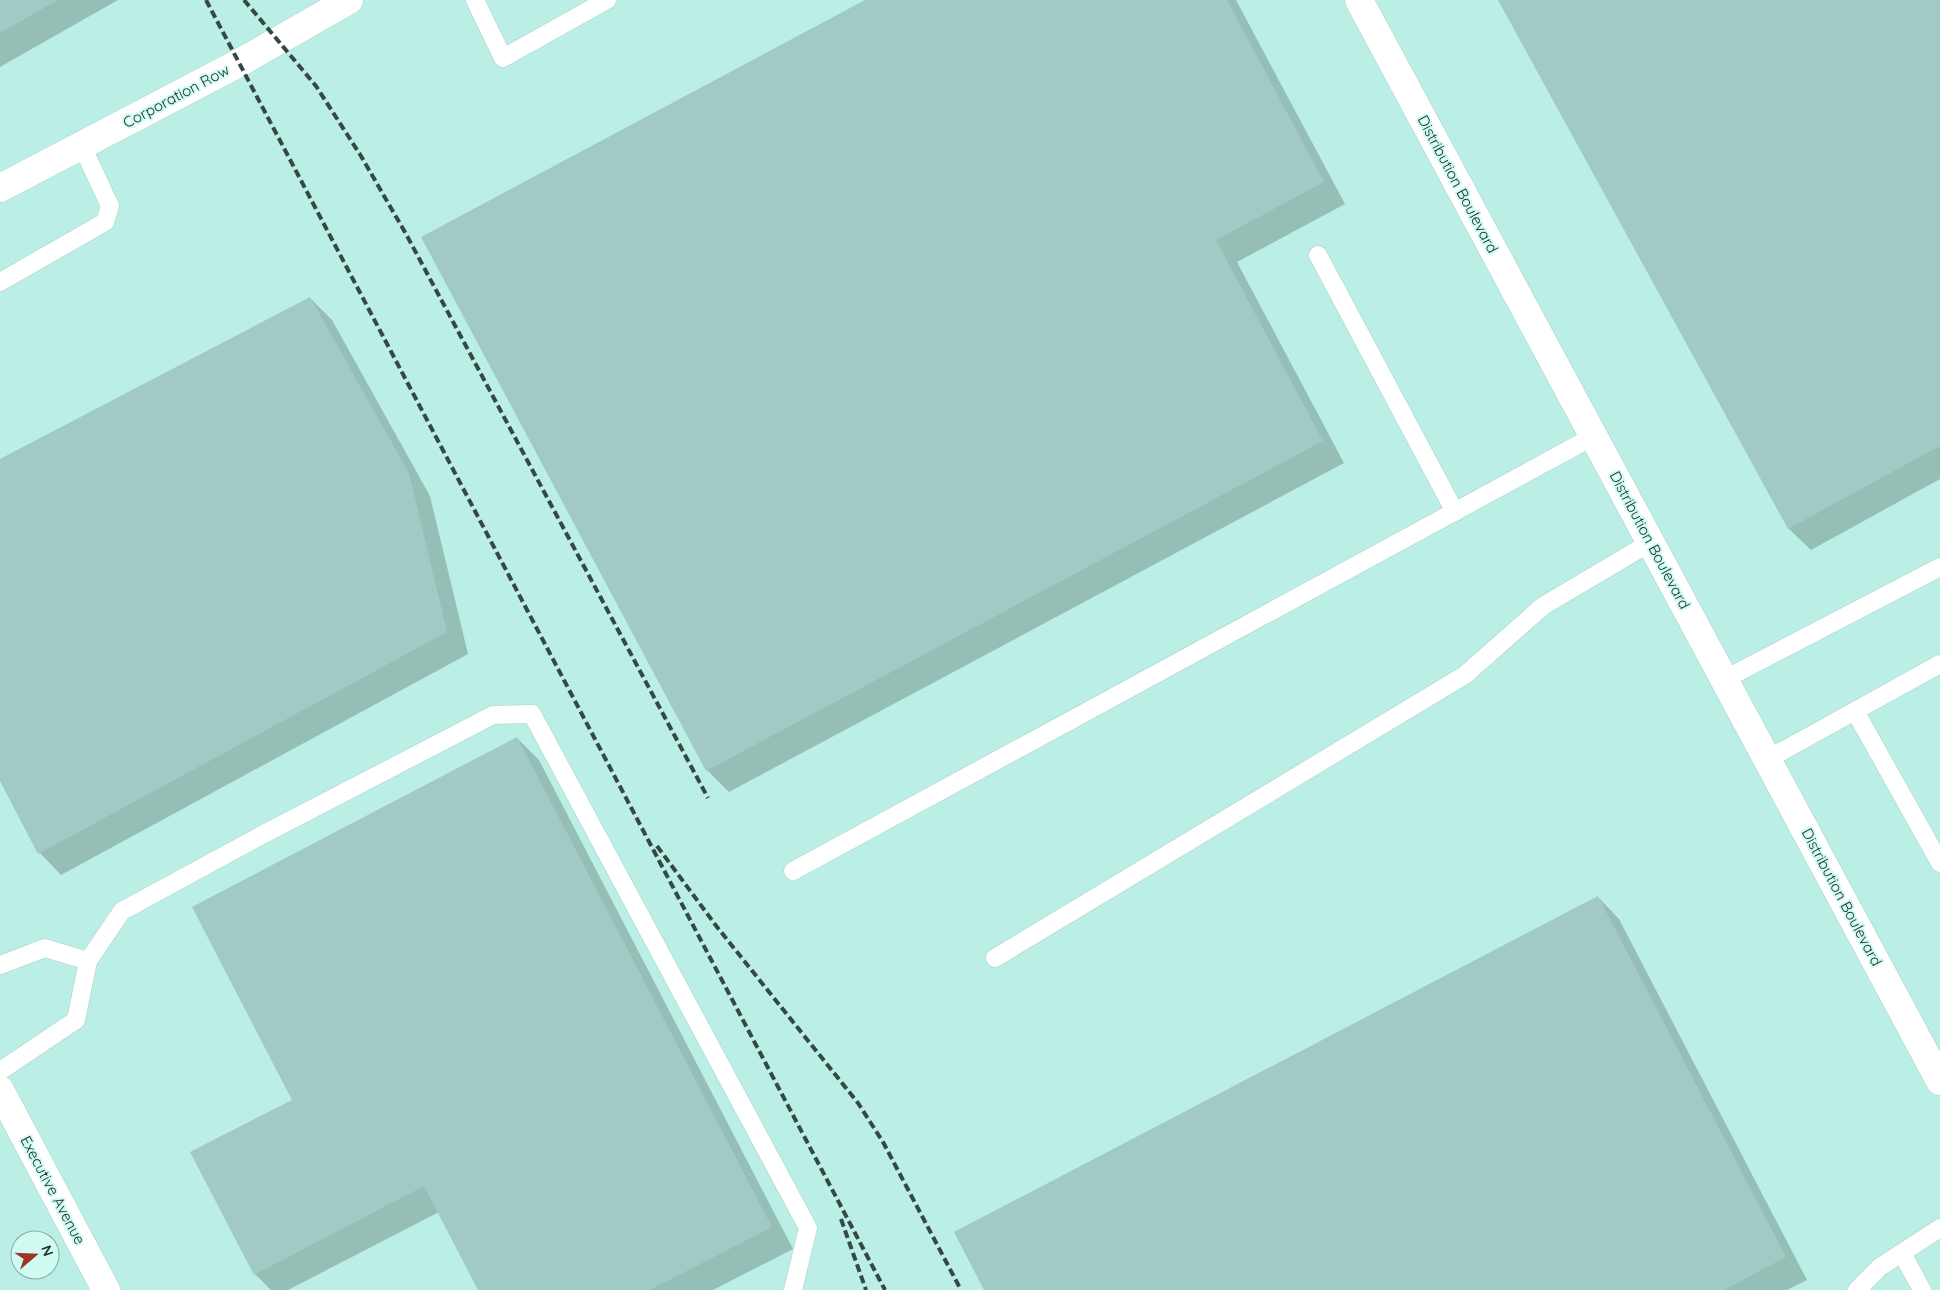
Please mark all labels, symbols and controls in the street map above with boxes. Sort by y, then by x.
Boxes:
street label: Corporation Row [119,60,233,132]
street label: Distribution Boulevard [1414,112,1502,256]
street label: Distribution Boulevard [1606,468,1694,612]
street label: Distribution Boulevard [1798,825,1886,969]
street label: Executive Avenue [16,1132,90,1248]
north arrow [10,1230,60,1280]
text: N [37,1243,57,1259]

